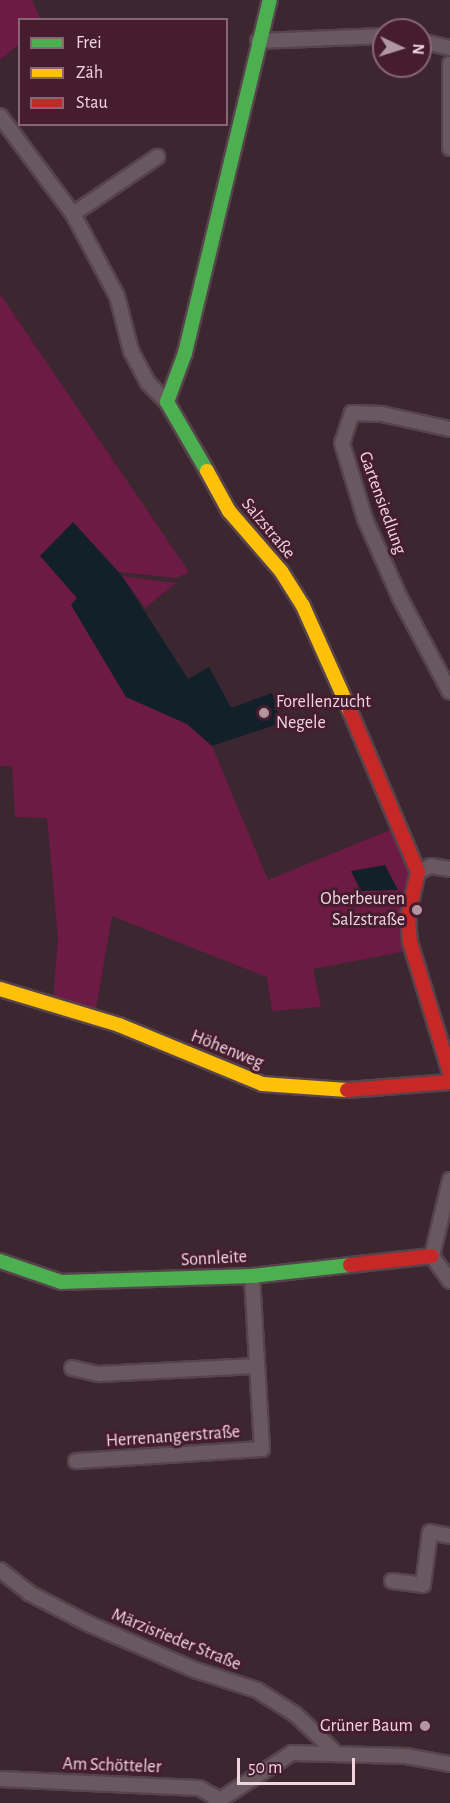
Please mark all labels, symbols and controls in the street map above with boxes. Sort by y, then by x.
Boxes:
legend [18,18,228,126]
north arrow [372,18,432,78]
text: Frei [76,34,102,52]
text: N [410,43,426,55]
text: Zäh [76,64,103,82]
text: Stau [76,94,108,112]
street label: Gartensiedlung [353,449,411,557]
street label: Salzstraße [236,494,300,564]
place label: Forellenzucht Negele [276,692,371,734]
marker: Forellenzucht Negele [257,706,271,720]
place label: Oberbeuren Salzstraße [320,889,405,932]
marker: Oberbeuren Salzstraße [410,903,424,917]
street label: Höhenweg [188,1026,266,1074]
street label: Sonnleite [180,1246,248,1272]
street label: Herrenangerstraße [105,1422,241,1452]
street label: Märzisrieder Straße [108,1604,244,1676]
place label: Grüner Baum [320,1715,413,1737]
marker: Grüner Baum [418,1719,432,1733]
scale bar [240,1746,358,1784]
street label: Am Schötteler [62,1753,162,1779]
text: 50 m [248,1759,282,1777]

